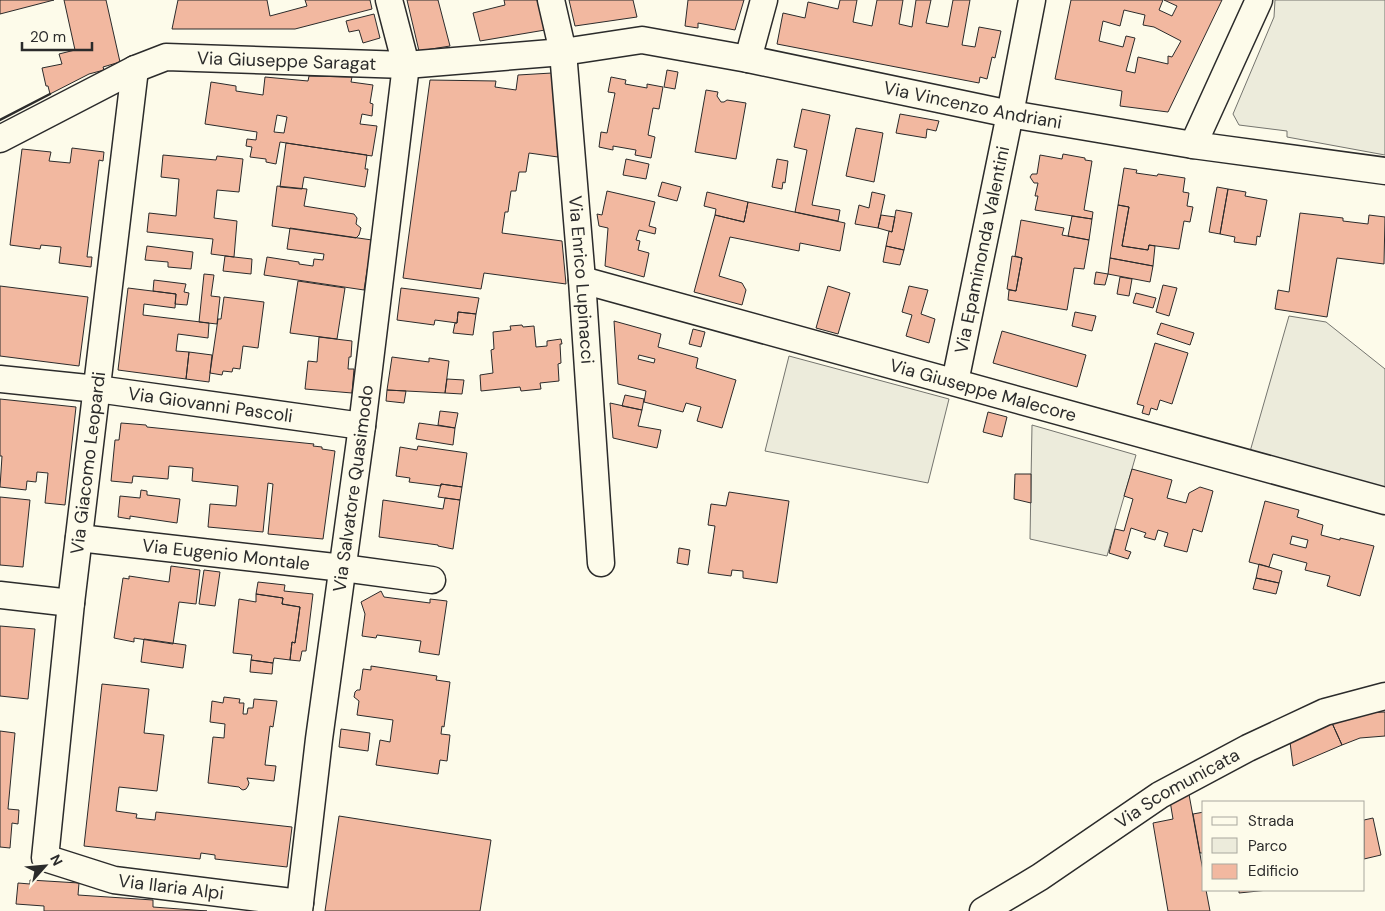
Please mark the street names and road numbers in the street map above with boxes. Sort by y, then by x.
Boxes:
street label: Via Giuseppe Saragat [197,46,377,76]
street label: Via Vincenzo Andriani [881,76,1064,135]
street label: Via Epaminonda Valentini [949,144,1015,356]
street label: Via Enrico Lupinacci [563,195,600,365]
street label: Via Giuseppe Malecore [887,353,1079,428]
street label: Via Giacomo Leopardi [65,370,111,556]
street label: Via Giovanni Pascoli [127,381,294,428]
street label: Via Salvatore Quasimodo [327,384,379,594]
street label: Via Eugenio Montale [141,533,311,576]
street label: Via Scomunicata [1110,743,1244,834]
street label: Via Ilaria Alpi [117,869,225,905]

